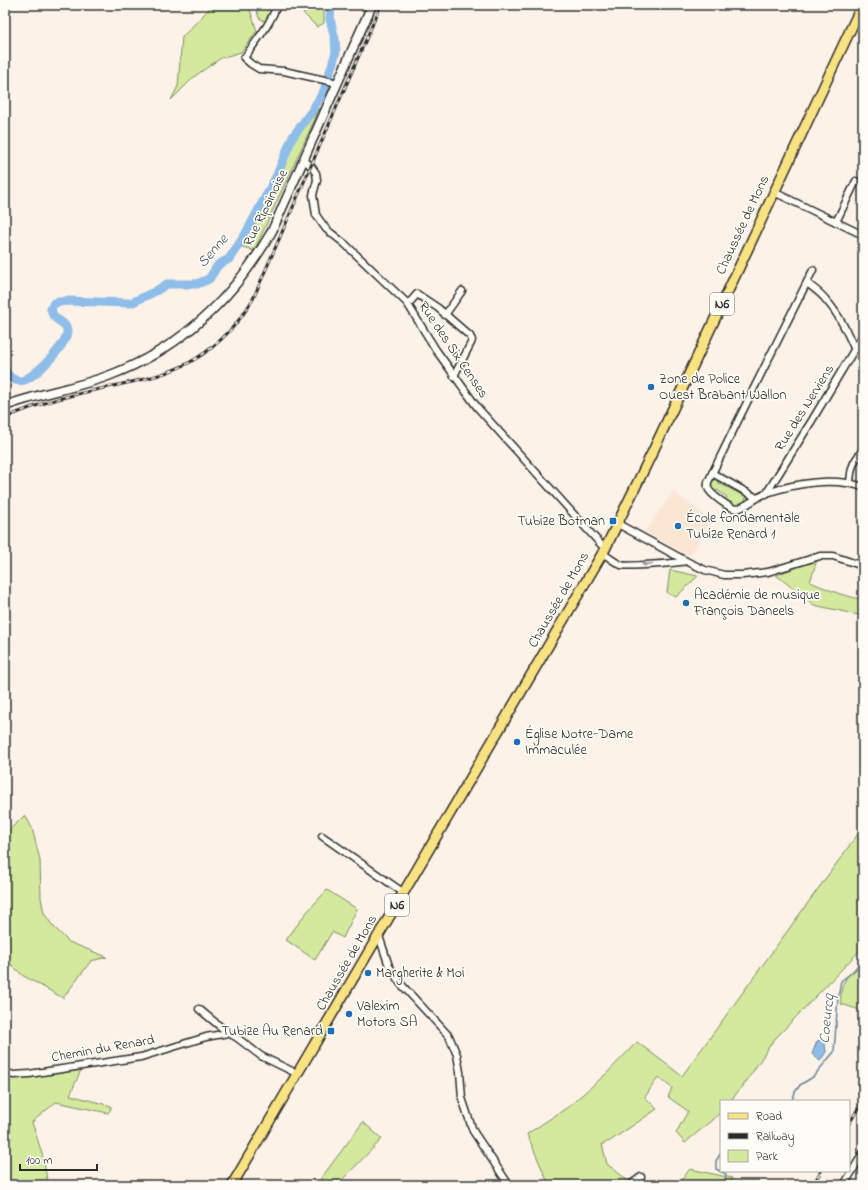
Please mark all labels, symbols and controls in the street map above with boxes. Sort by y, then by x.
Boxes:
street label: Rue Ripainoise [238,165,294,250]
street label: Chaussée de Mons [711,172,775,278]
water label: Senne [192,229,235,273]
road number: N6 [710,293,734,315]
street label: Rue des Six Censes [413,297,493,403]
street label: Rue des Nerviens [770,361,840,455]
place label: Zone de Police Ouest Brabant Wallon [659,369,787,406]
marker: Zone de Police Ouest Brabant Wallon [646,382,656,392]
place label: École fondamentale Tubize Renard 1 [686,508,801,545]
place label: Tubize Botman [518,511,605,532]
marker: Tubize Botman [608,516,618,526]
marker: École fondamentale Tubize Renard 1 [673,521,683,531]
street label: Chaussée de Mons [523,548,595,652]
one-way arrow [641,561,653,568]
place label: Académie de musique François Daneels [693,585,821,622]
marker: Académie de musique François Daneels [681,598,691,608]
place label: Église Notre-Dame Immaculée [525,724,634,761]
marker: Église Notre-Dame Immaculée [512,737,522,747]
road number: N6 [385,894,409,916]
street label: Chaussée de Mons [311,911,383,1015]
place label: Margherite & Moi [376,963,465,985]
marker: Margherite & Moi [363,968,373,978]
water label: Coeurcq [814,992,841,1044]
place label: Valexim Motors SA [356,996,417,1033]
marker: Valexim Motors SA [344,1009,354,1019]
place label: Tubize Au Renard [222,1021,323,1042]
marker: Tubize Au Renard [326,1026,336,1036]
street label: Chemin du Renard [50,1030,156,1068]
legend [720,1100,850,1172]
text: Road [756,1108,782,1126]
text: Railway [756,1128,795,1147]
scale bar [20,1146,97,1172]
text: Park [756,1148,778,1166]
text: 100 m [26,1152,53,1170]

